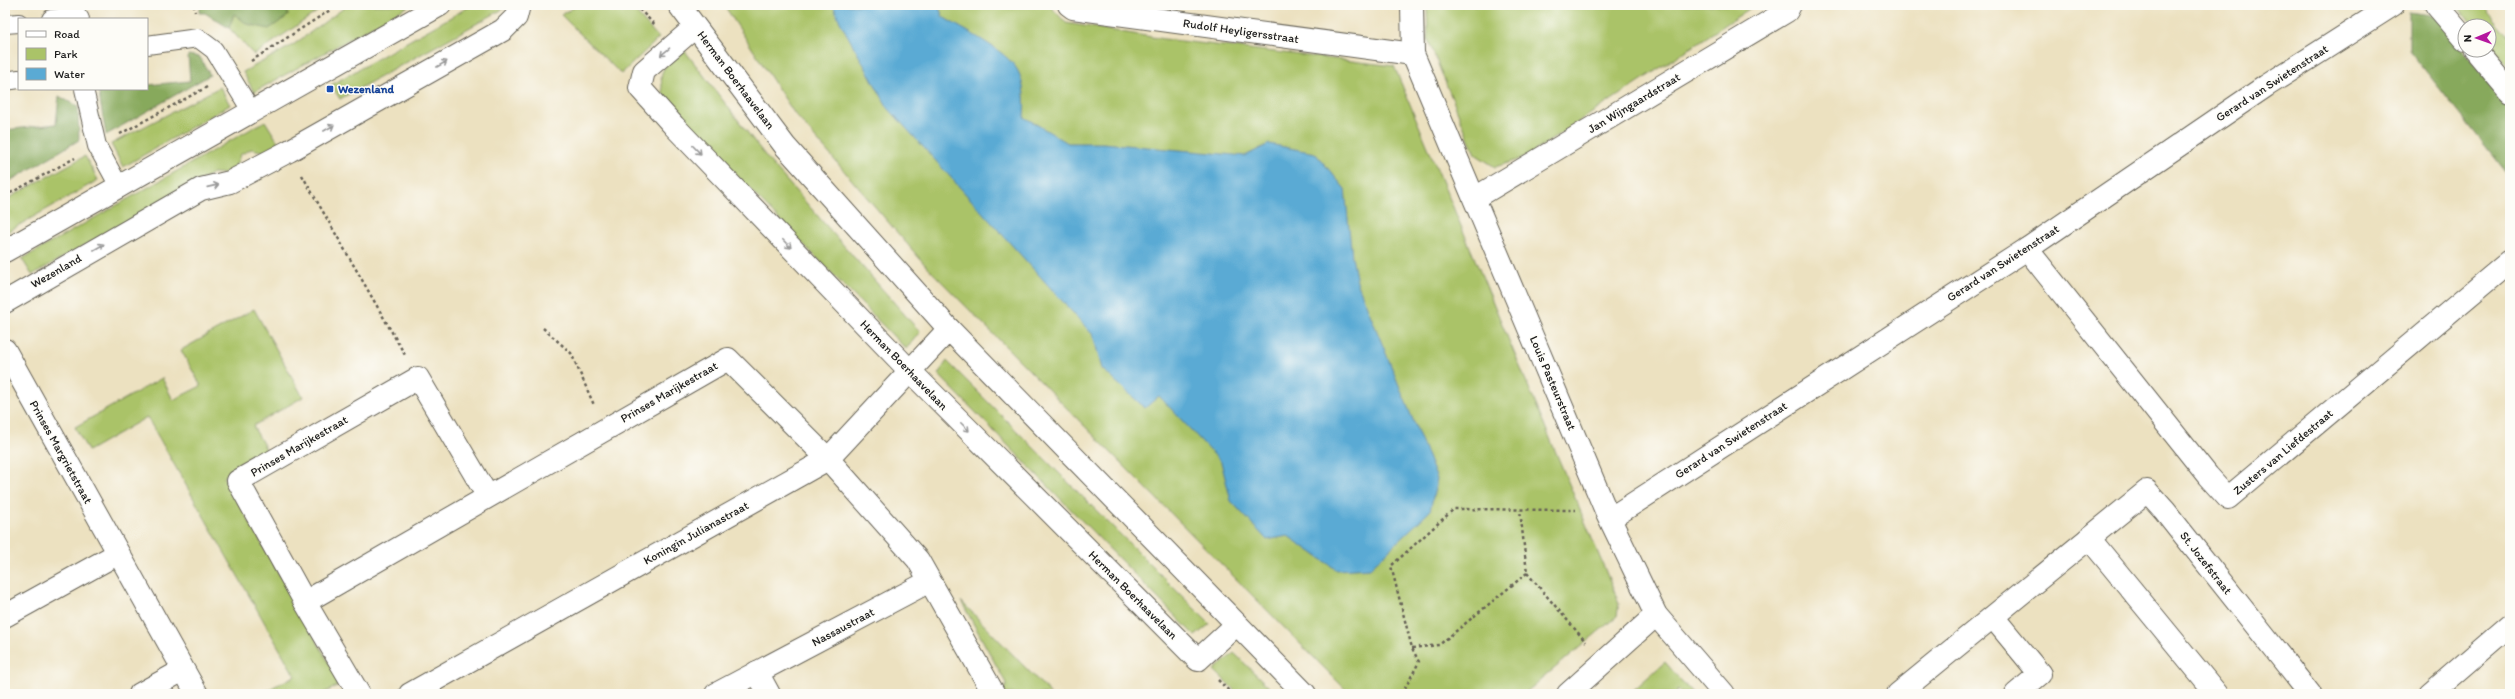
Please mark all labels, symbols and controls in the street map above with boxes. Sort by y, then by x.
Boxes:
street label: Rudolf Heyligersstraat [1182,16,1300,46]
legend [18,18,148,90]
north arrow [2457,18,2497,58]
text: Road [54,27,80,41]
street label: Herman Boerhaavelaan [694,28,778,132]
text: N [2461,34,2474,42]
street label: Gerard van Swietenstraat [2213,41,2331,124]
text: Park [54,47,78,61]
one-way arrow [660,48,671,57]
one-way arrow [436,59,448,67]
text: Water [54,67,85,81]
street label: Jan Wijngaardstraat [1585,70,1683,136]
place label: Wezenland [338,82,395,96]
marker: Wezenland [325,84,335,94]
one-way arrow [323,124,335,131]
one-way arrow [692,145,702,155]
one-way arrow [206,181,219,189]
street label: Gerard van Swietenstraat [1944,221,2062,304]
one-way arrow [782,239,792,249]
one-way arrow [93,242,105,250]
street label: Wezenland [28,251,84,291]
street label: Herman Boerhaavelaan [857,317,951,413]
street label: Louis Pasteurstraat [1527,334,1579,433]
street label: Prinses Marijkestraat [618,358,721,426]
street label: Prinses Margrietstraat [27,398,95,507]
street label: Gerard van Swietenstraat [1672,398,1790,481]
street label: Zusters van Liefdestraat [2230,406,2336,498]
street label: Prinses Marijkestraat [248,412,351,480]
one-way arrow [960,422,970,432]
street label: Koningin Julianastraat [641,498,751,568]
street label: St. Jozefstraat [2177,529,2235,598]
street label: Herman Boerhaavelaan [1086,548,1181,643]
street label: Nassaustraat [809,604,877,649]

